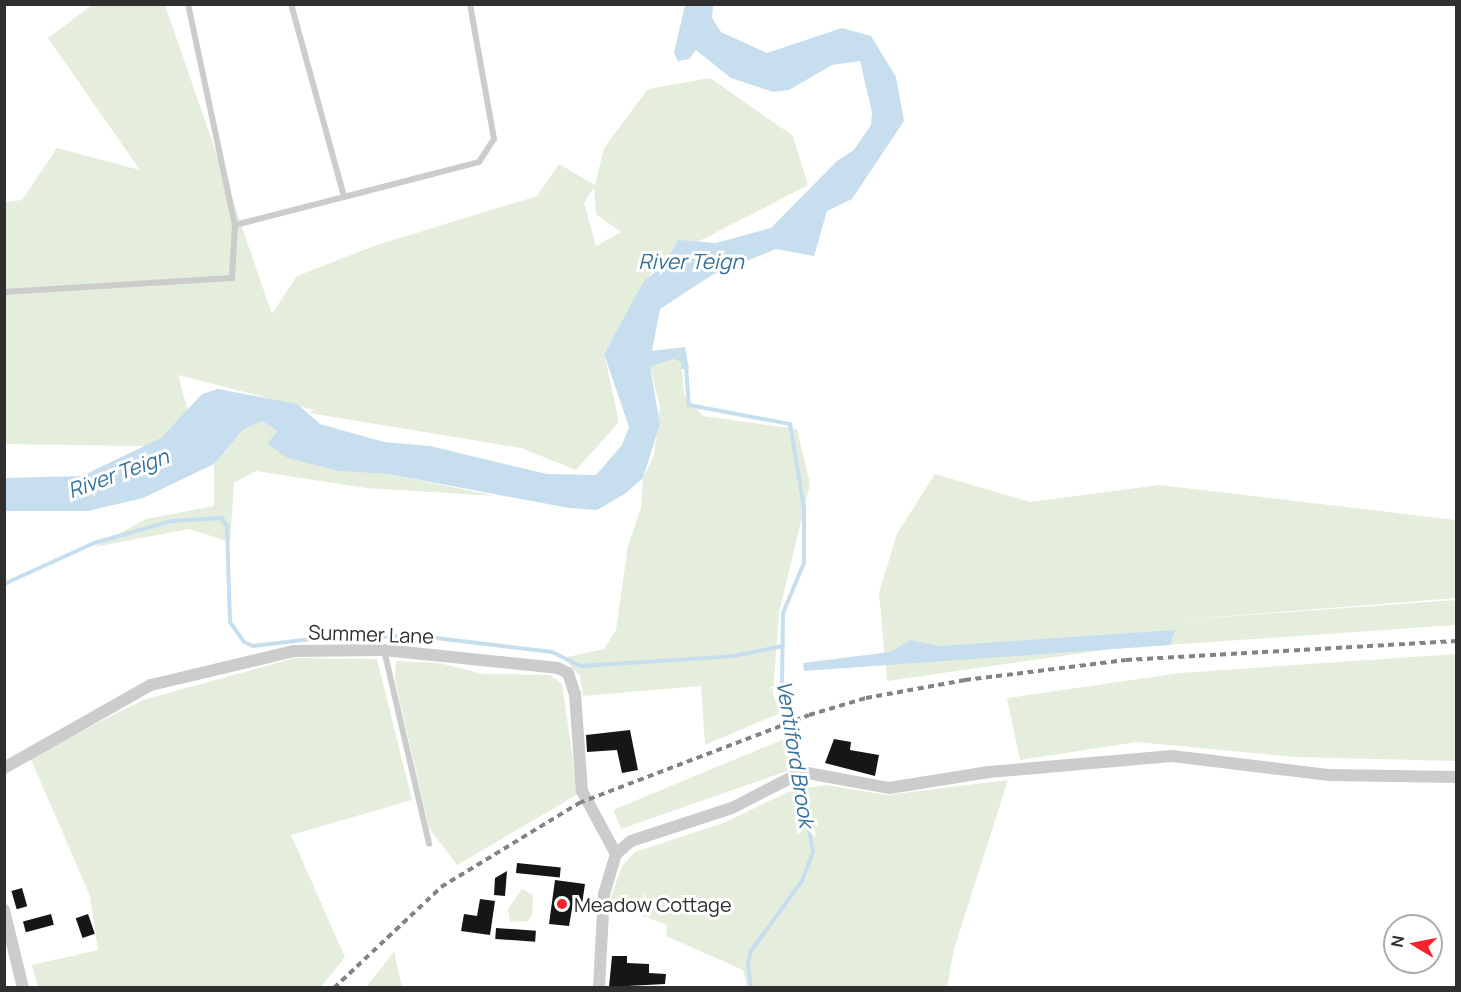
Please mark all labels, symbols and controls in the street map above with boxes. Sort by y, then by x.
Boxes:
water label: River Teign [638,248,744,274]
water label: River Teign [64,443,172,503]
street label: Summer Lane [308,620,434,648]
water label: Ventiford Brook [772,679,820,829]
place label: Meadow Cottage [574,892,732,916]
marker: Meadow Cottage [555,897,569,911]
north arrow [1383,914,1443,974]
text: N [1385,934,1409,949]

